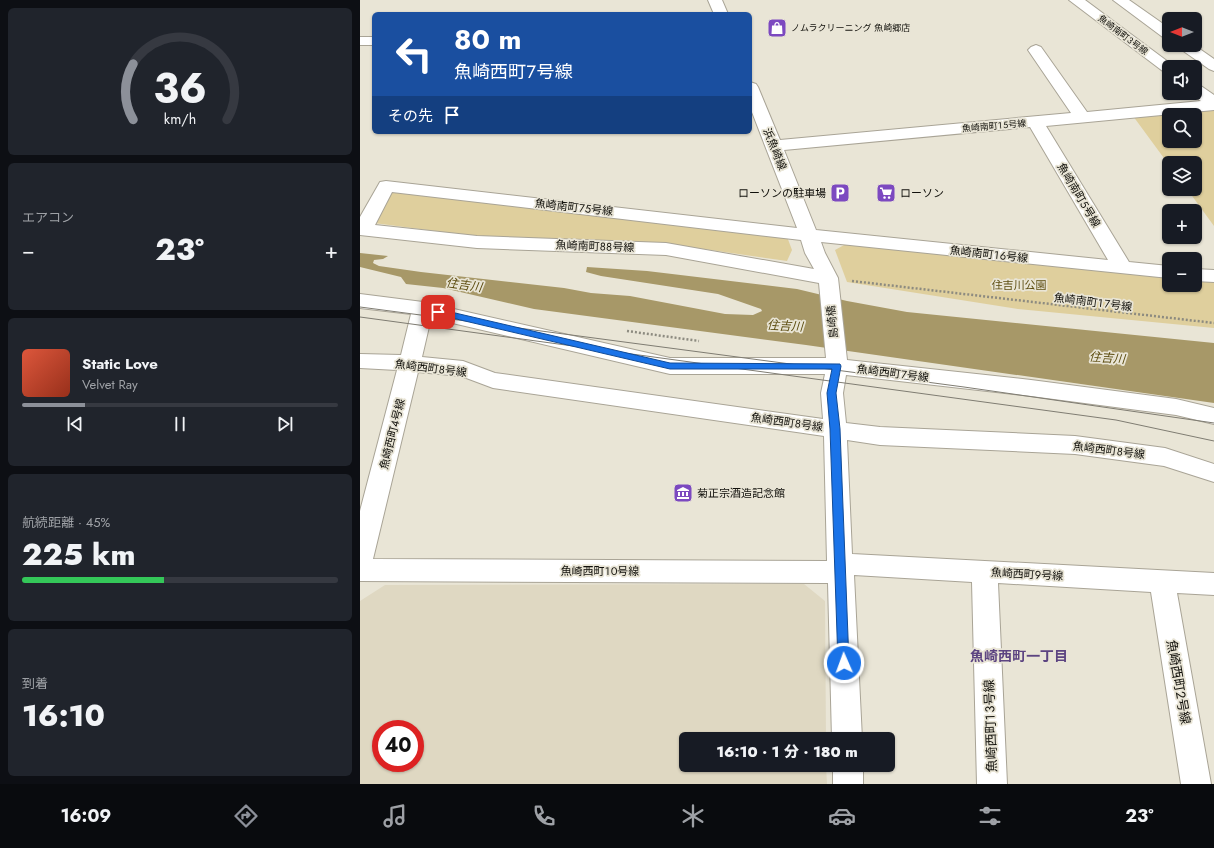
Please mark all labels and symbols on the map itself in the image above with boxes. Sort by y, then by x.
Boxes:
street label: 魚崎南町３号線 [1096,12,1152,58]
north arrow [1162,12,1202,52]
shop icon: ノムラクリーニング 魚崎郷店 [766,17,788,39]
place label: ノムラクリーニング 魚崎郷店 [791,21,910,34]
street label: 魚崎南町１５号線 [961,116,1028,135]
street label: 浜魚崎線 [759,126,791,172]
street label: 魚崎南町５号線 [1054,160,1104,230]
parking icon: ローソンの駐車場 [829,182,851,204]
supermarket icon: ローソン [875,182,897,204]
place label: ローソンの駐車場 [738,185,826,201]
place label: ローソン [900,185,944,201]
street label: 魚崎南町７５号線 [534,195,614,219]
street label: 魚崎南町８８号線 [555,237,635,255]
street label: 魚崎南町１６号線 [949,242,1029,266]
water label: 住吉川 [445,274,485,297]
park label: 住吉川公園 [992,277,1047,293]
street label: 魚崎南町１７号線 [1053,289,1133,315]
pin [421,295,455,329]
street label: 島崎橋 [822,305,842,339]
water label: 住吉川 [767,316,805,336]
water label: 住吉川 [1088,348,1128,368]
street label: 魚崎西町８号線 [394,356,468,380]
street label: 魚崎西町７号線 [856,361,930,385]
street label: 魚崎西町４号線 [375,397,409,471]
street label: 魚崎西町８号線 [750,409,824,435]
street label: 魚崎西町８号線 [1072,438,1146,462]
museum icon: 菊正宗酒造記念館 [672,482,694,504]
place label: 菊正宗酒造記念館 [697,485,785,501]
street label: 魚崎西町１０号線 [561,563,639,579]
street label: 魚崎西町９号線 [990,564,1064,584]
street label: 魚崎西町２号線 [1162,638,1195,726]
position arrow [823,642,865,684]
district label: 魚崎西町一丁目 [970,646,1068,666]
street label: 魚崎西町１３号線 [979,679,1002,773]
speed limit sign: 40 [372,720,424,772]

